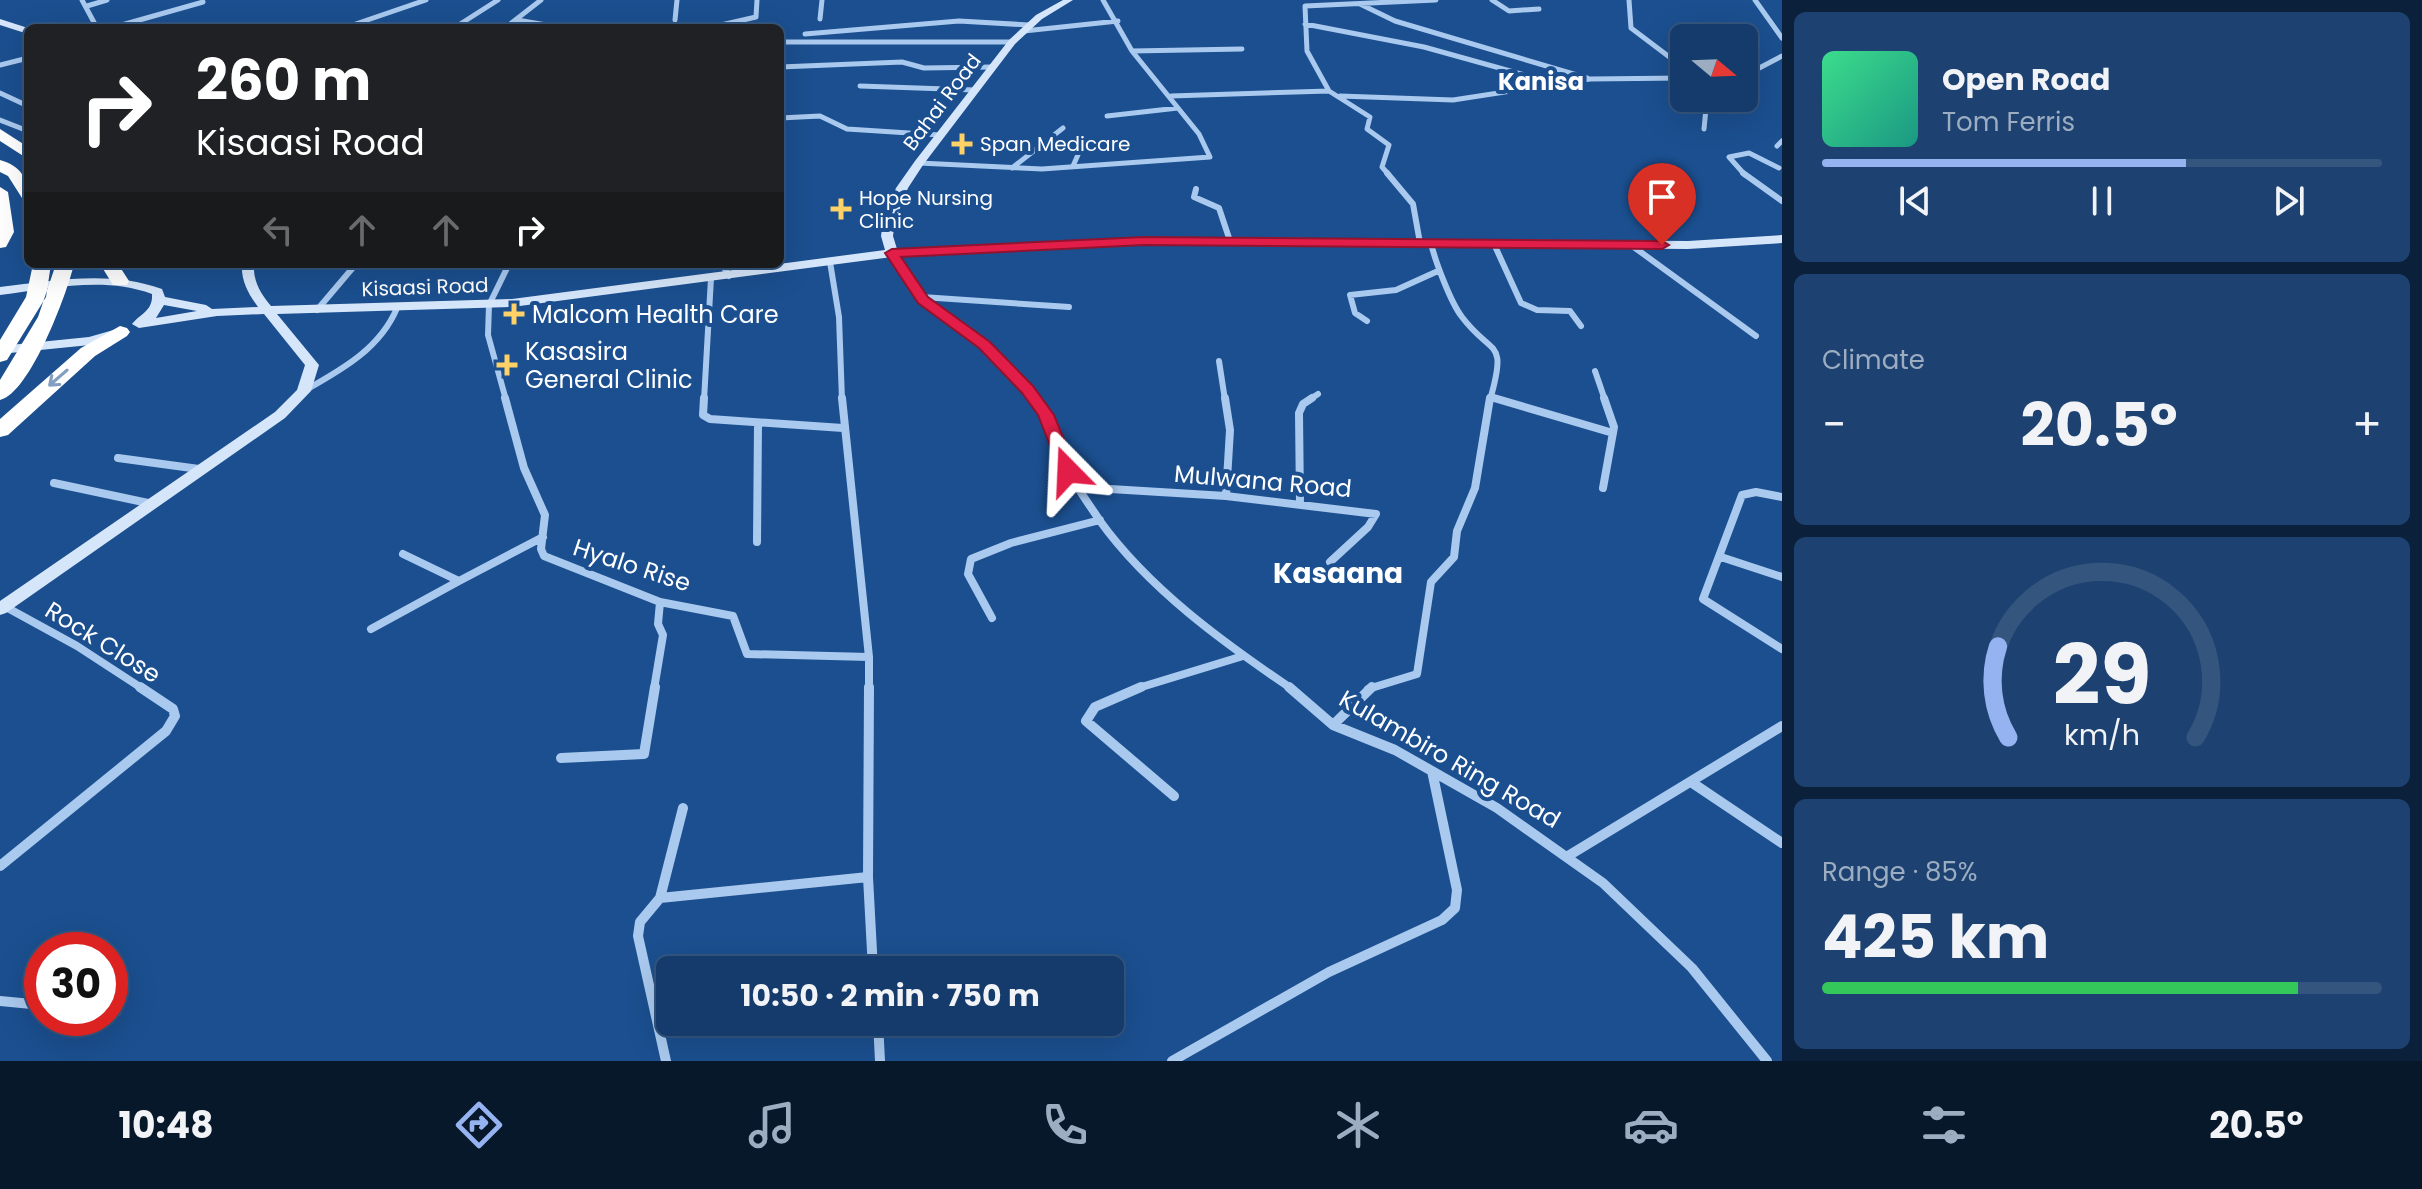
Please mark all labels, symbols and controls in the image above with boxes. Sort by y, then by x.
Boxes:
north arrow [1670,24,1758,112]
map controls [1670,24,1758,112]
text: 260 m [196,41,371,120]
street label: Bahai Road [896,48,988,156]
icon: right [64,56,168,160]
text: Open Road [1942,58,2110,101]
district label: Kanisa [1498,65,1584,98]
text: Tom Ferris [1942,104,2075,140]
text: Kisaasi Road [196,117,425,168]
place label: Span Medicare [980,130,1131,158]
marker: Span Medicare [951,133,973,155]
pin [1628,163,1696,245]
icon: arrive [1640,175,1684,219]
icon: previous [1893,179,1937,223]
icon: pause [2080,179,2124,223]
icon: next [2267,179,2311,223]
place label: Hope Nursing Clinic [859,184,993,235]
marker: Hope Nursing Clinic [830,198,852,220]
icon: left [256,208,300,252]
icon: ahead [340,208,384,252]
icon: ahead [424,208,468,252]
icon: right [508,208,552,252]
street label: Kisaasi Road [361,271,489,303]
place label: Malcom Health Care [532,298,779,331]
marker: Malcom Health Care [503,303,525,325]
place label: Kasasira General Clinic [525,335,692,396]
text: Climate [1822,342,1925,378]
marker: Kasasira General Clinic [496,354,518,376]
one-way arrow [48,369,68,387]
text: 20.5° [2021,383,2178,467]
text: − [1822,394,1846,455]
text: + [2352,394,2382,455]
position arrow [1026,429,1110,513]
street label: Mulwana Road [1173,457,1353,505]
street label: Hyalo Rise [569,530,695,600]
district label: Kasaana [1273,554,1403,593]
street label: Rock Close [39,593,167,691]
text: 29 [2053,616,2151,732]
street label: Kulambiro Ring Road [1333,682,1567,836]
text: km/h [2064,715,2140,755]
text: Range · 85% [1822,854,1978,890]
text: 425 km [1822,895,2049,979]
speed limit sign: 30 [24,932,128,1036]
text: 10:50 · 2 min · 750 m [740,974,1040,1017]
icon: directions [451,1097,507,1153]
icon: music [744,1097,800,1153]
icon: phone [1037,1097,1093,1153]
icon: climate [1330,1097,1386,1153]
icon: car [1623,1097,1679,1153]
icon: filters [1916,1097,1972,1153]
text: 10:48 [119,1100,213,1151]
text: 20.5° [2209,1100,2303,1151]

